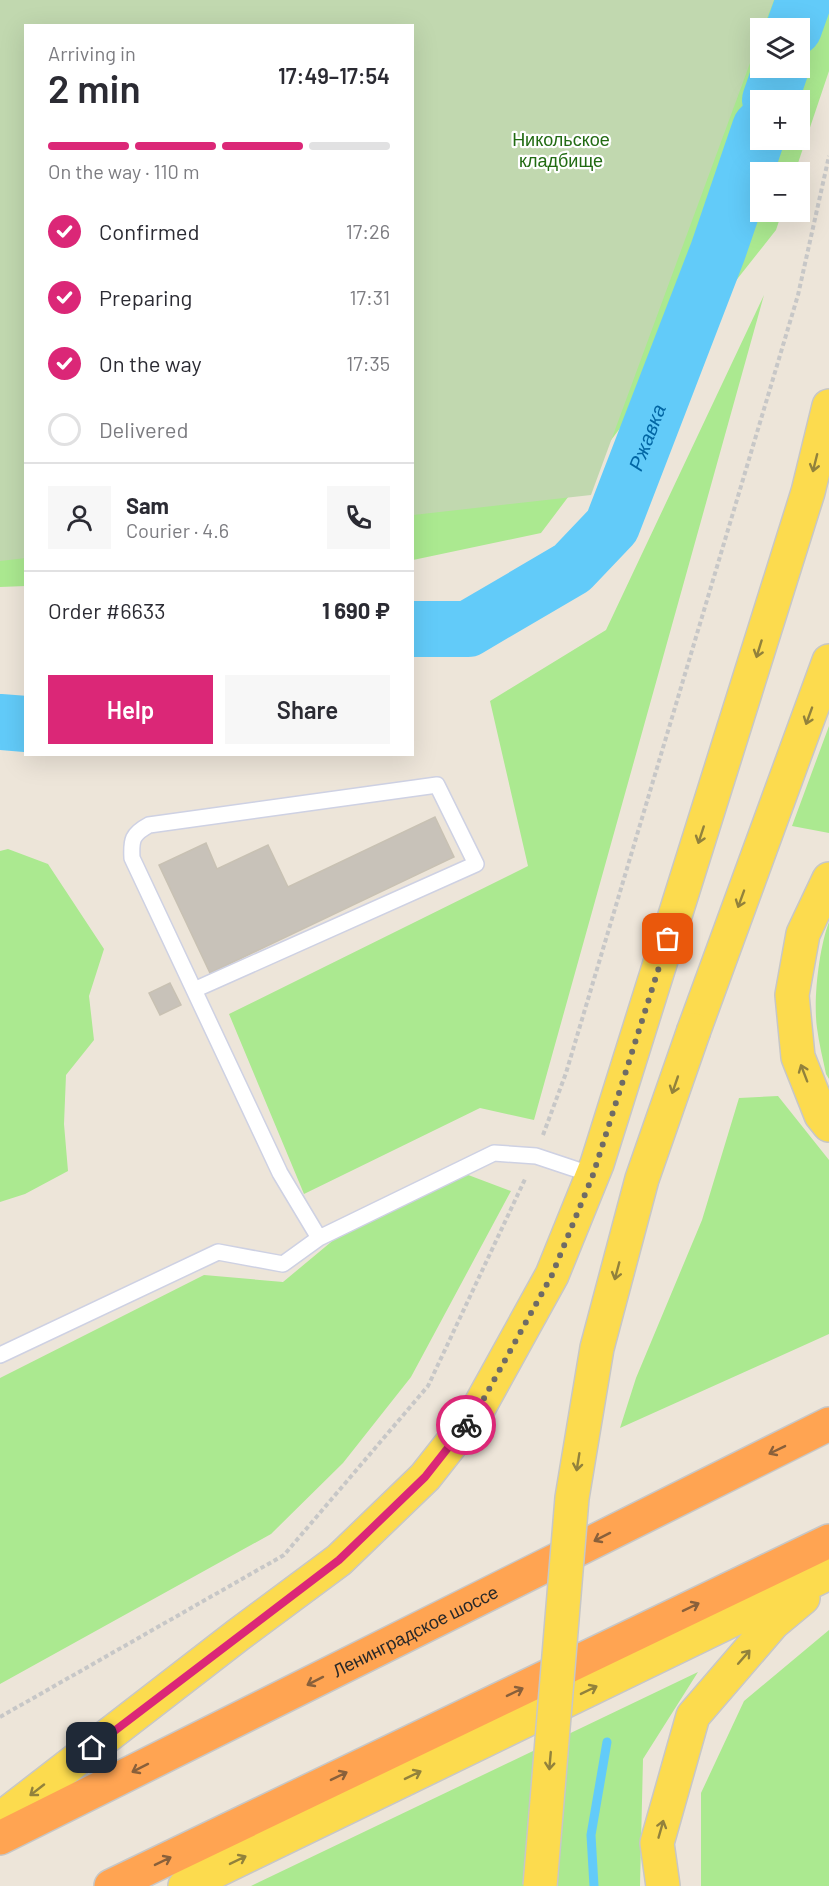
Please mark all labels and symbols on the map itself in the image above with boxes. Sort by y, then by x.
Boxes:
park label: Никольское кладбище [512,128,610,171]
water label: Ржавка [623,400,670,474]
one-way arrow [809,453,821,472]
one-way arrow [753,639,764,658]
one-way arrow [802,706,813,725]
one-way arrow [695,825,706,844]
one-way arrow [735,889,746,908]
pin [642,913,693,964]
one-way arrow [798,1064,809,1083]
one-way arrow [669,1075,680,1094]
one-way arrow [611,1261,623,1280]
courier [436,1395,496,1455]
one-way arrow [768,1445,786,1457]
one-way arrow [572,1452,583,1471]
one-way arrow [594,1532,612,1544]
street label: Ленинградское шоссе [329,1580,501,1681]
one-way arrow [681,1601,699,1613]
one-way arrow [737,1650,751,1665]
one-way arrow [306,1675,324,1687]
one-way arrow [579,1684,597,1695]
one-way arrow [505,1685,523,1697]
pin [66,1722,117,1773]
one-way arrow [544,1750,555,1770]
one-way arrow [132,1763,150,1774]
one-way arrow [404,1769,422,1781]
one-way arrow [330,1770,348,1782]
one-way arrow [29,1784,45,1797]
one-way arrow [656,1819,667,1838]
one-way arrow [154,1854,172,1866]
one-way arrow [228,1854,246,1866]

